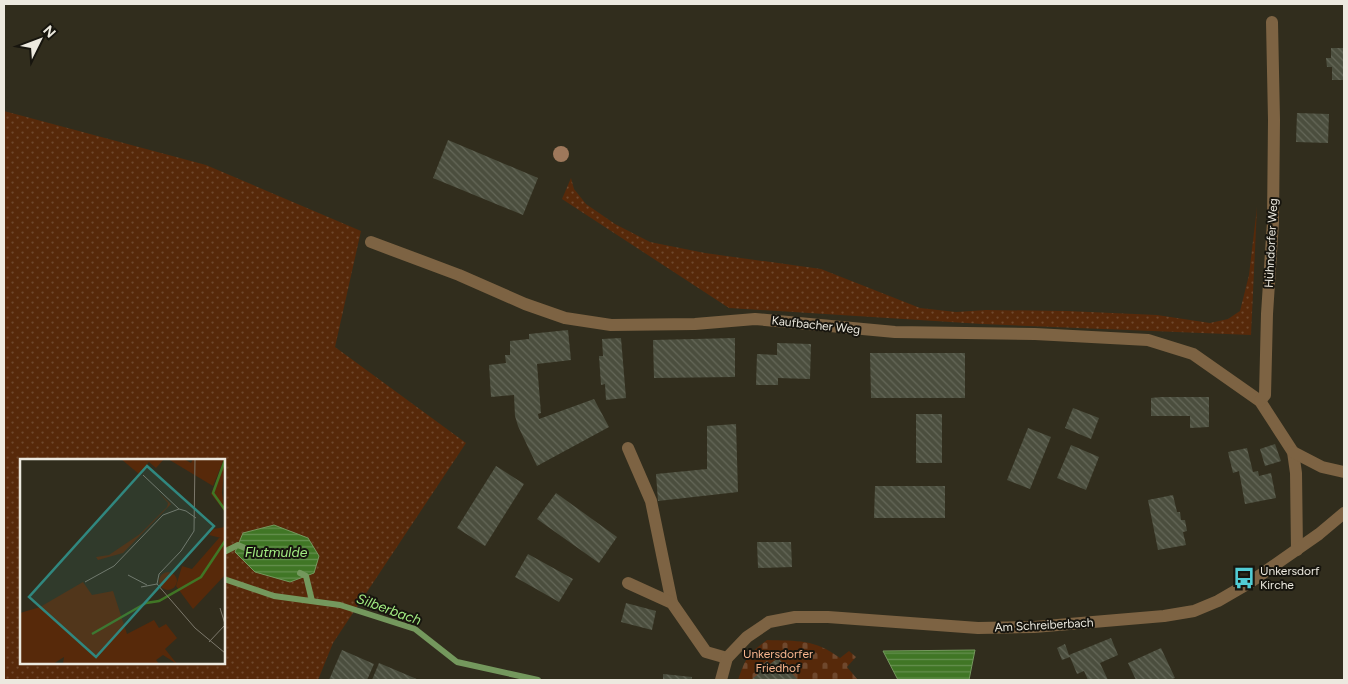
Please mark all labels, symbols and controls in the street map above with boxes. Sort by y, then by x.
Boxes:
north arrow [15,15,65,65]
text: N [39,22,59,41]
street label: Hühndorfer Weg [1262,198,1280,288]
street label: Kaufbacher Weg [771,313,861,337]
inset map [20,459,225,664]
water label: Flutmulde [245,544,308,561]
place label: Unkersdorf Kirche [1260,564,1320,592]
bus stop icon: Unkersdorf Kirche [1231,565,1257,591]
water label: Silberbach [354,590,424,629]
street label: Am Schreiberbach [994,615,1094,635]
park label: Unkersdorfer Friedhof [743,647,813,675]

